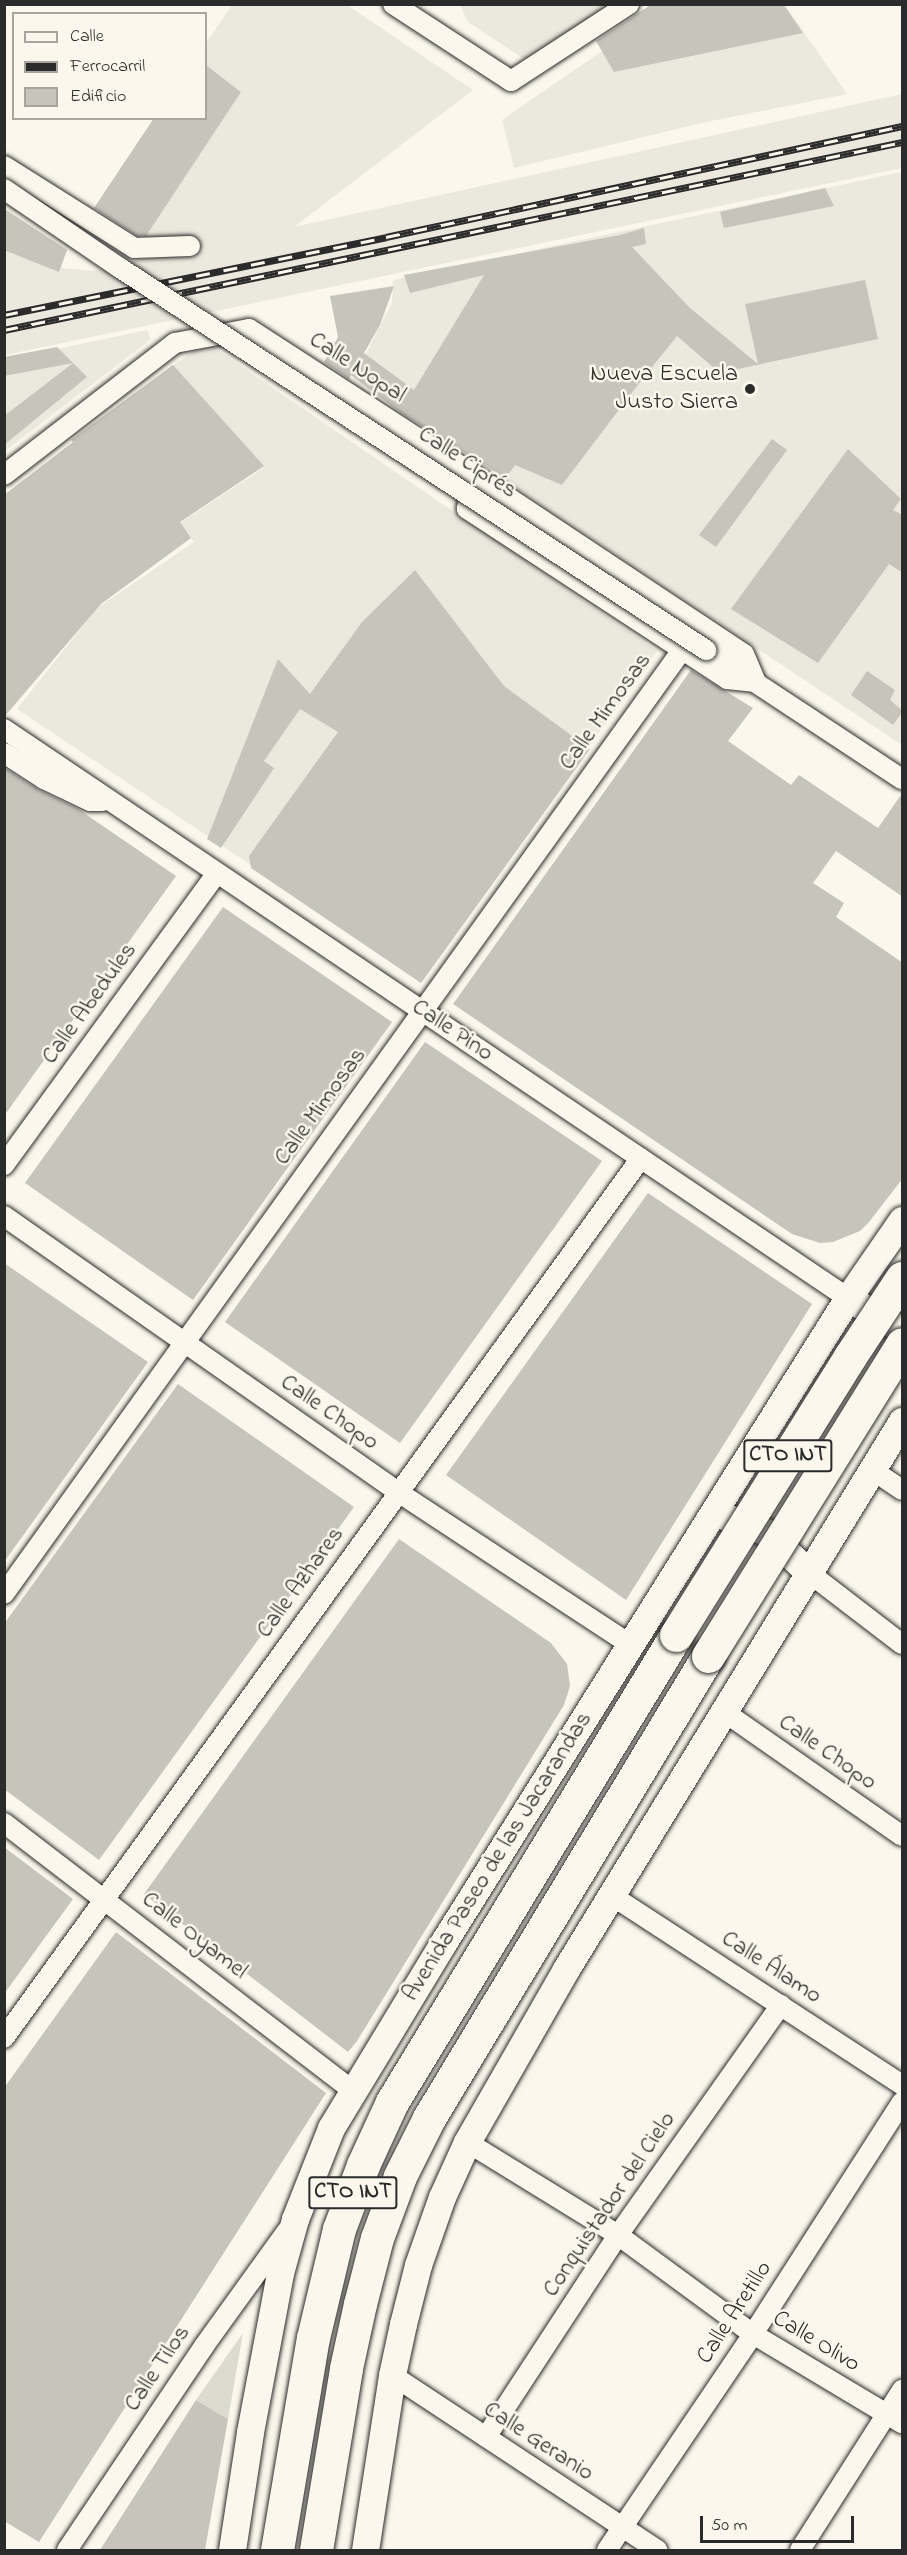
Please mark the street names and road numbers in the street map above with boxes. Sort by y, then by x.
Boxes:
street label: Calle Nopal [303,326,411,410]
street label: Calle Ciprés [412,420,522,506]
street label: Calle Mimosas [554,648,658,776]
street label: Calle Abedules [36,938,144,1070]
street label: Calle Pino [406,993,498,1069]
street label: Calle Mimosas [269,1043,373,1171]
street label: Calle Chopo [274,1369,384,1457]
road number: CTO INT [743,1437,833,1475]
street label: Calle Azhares [251,1522,351,1644]
street label: Avenida Paseo de las Jacarandas [397,1707,599,2007]
street label: Calle Chopo [772,1709,882,1797]
street label: Calle Oyamel [135,1886,253,1986]
street label: Calle Álamo [715,1925,827,2011]
street label: Conquistador del Cielo [537,2107,683,2303]
road number: CTO INT [308,2174,398,2212]
street label: Calle Aretillo [691,2256,779,2370]
street label: Calle Olivo [767,2305,865,2379]
street label: Calle Tilos [119,2320,197,2418]
street label: Calle Geranio [477,2396,599,2488]

